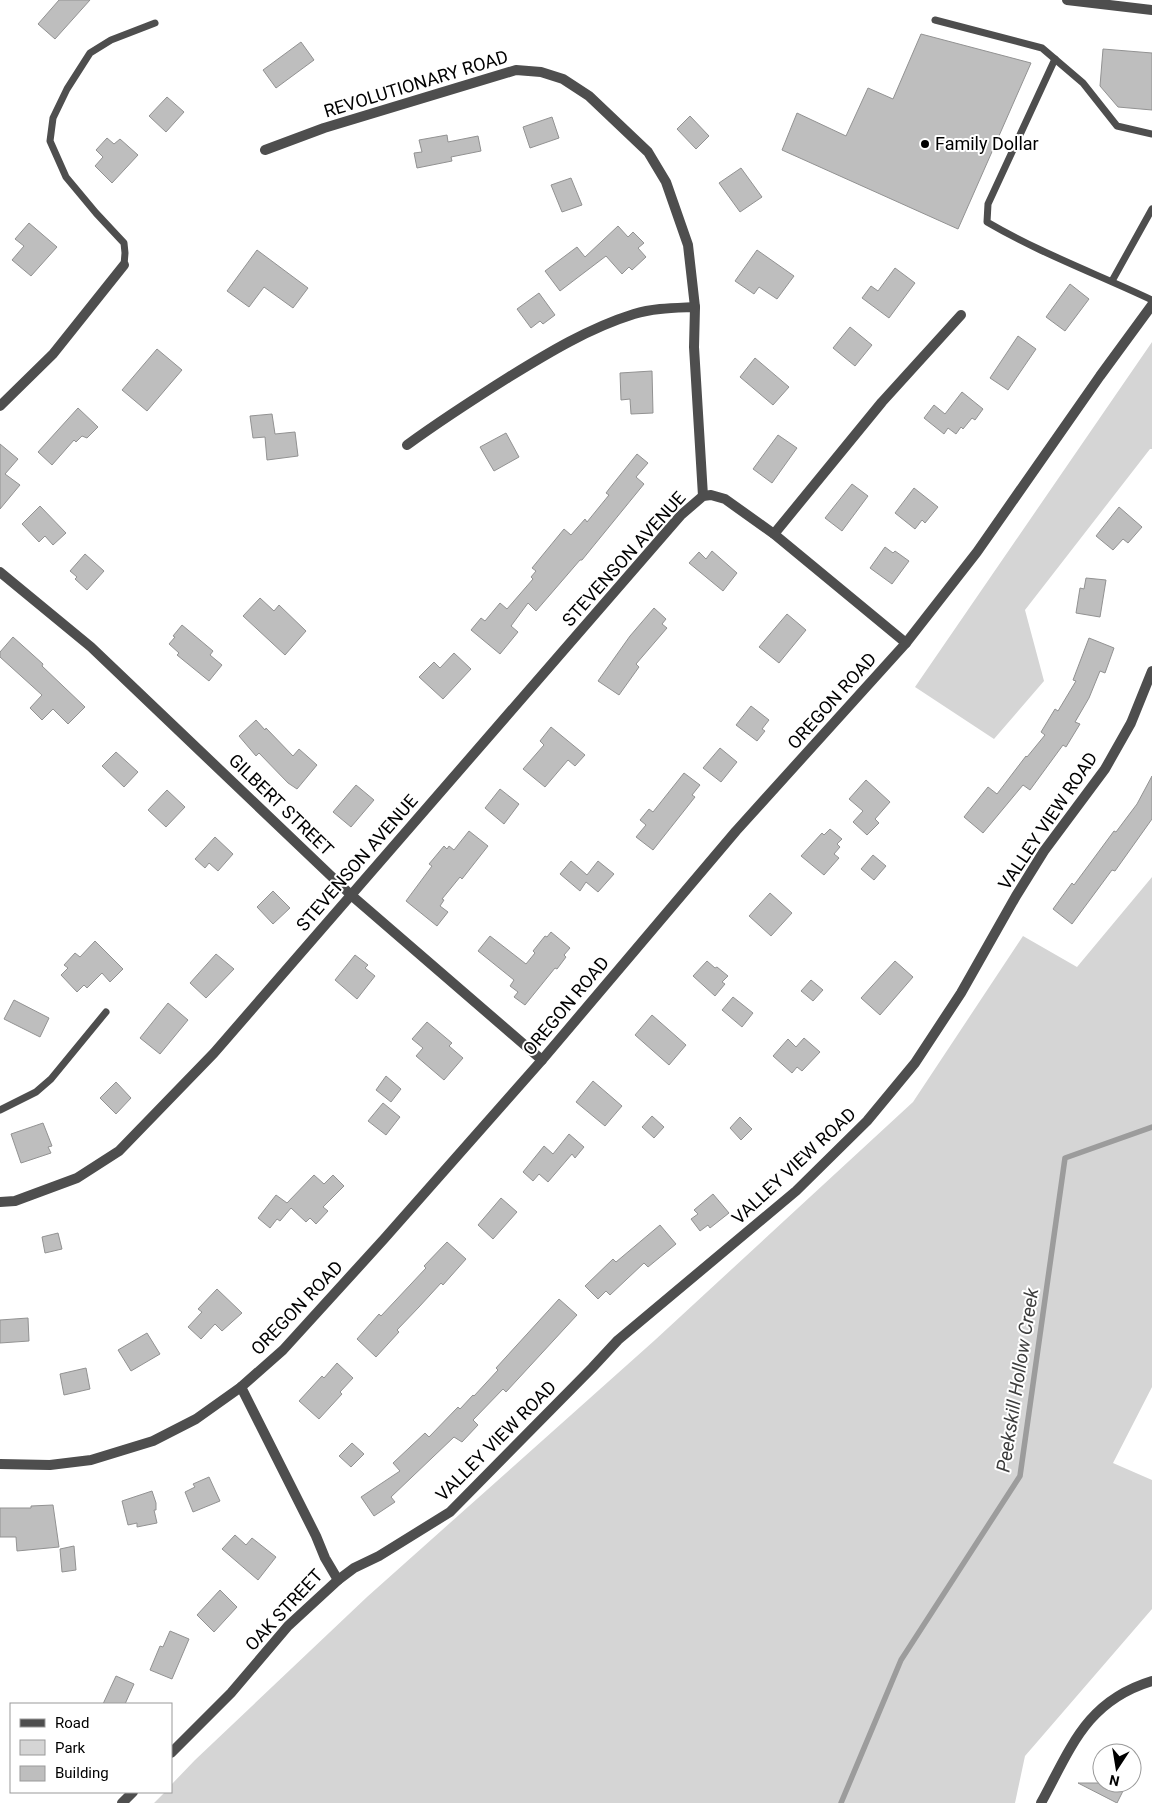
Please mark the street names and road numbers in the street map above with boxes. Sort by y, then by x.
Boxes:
street label: REVOLUTIONARY ROAD [321,45,510,122]
street label: STEVENSON AVENUE [558,487,690,630]
street label: OREGON ROAD [783,648,880,753]
street label: VALLEY VIEW ROAD [994,748,1101,893]
street label: GILBERT STREET [225,749,338,860]
street label: STEVENSON AVENUE [292,790,422,935]
street label: OREGON ROAD [518,952,613,1059]
street label: VALLEY VIEW ROAD [728,1103,860,1228]
street label: OREGON ROAD [247,1256,347,1359]
street label: VALLEY VIEW ROAD [431,1376,560,1505]
street label: OAK STREET [241,1564,327,1655]

